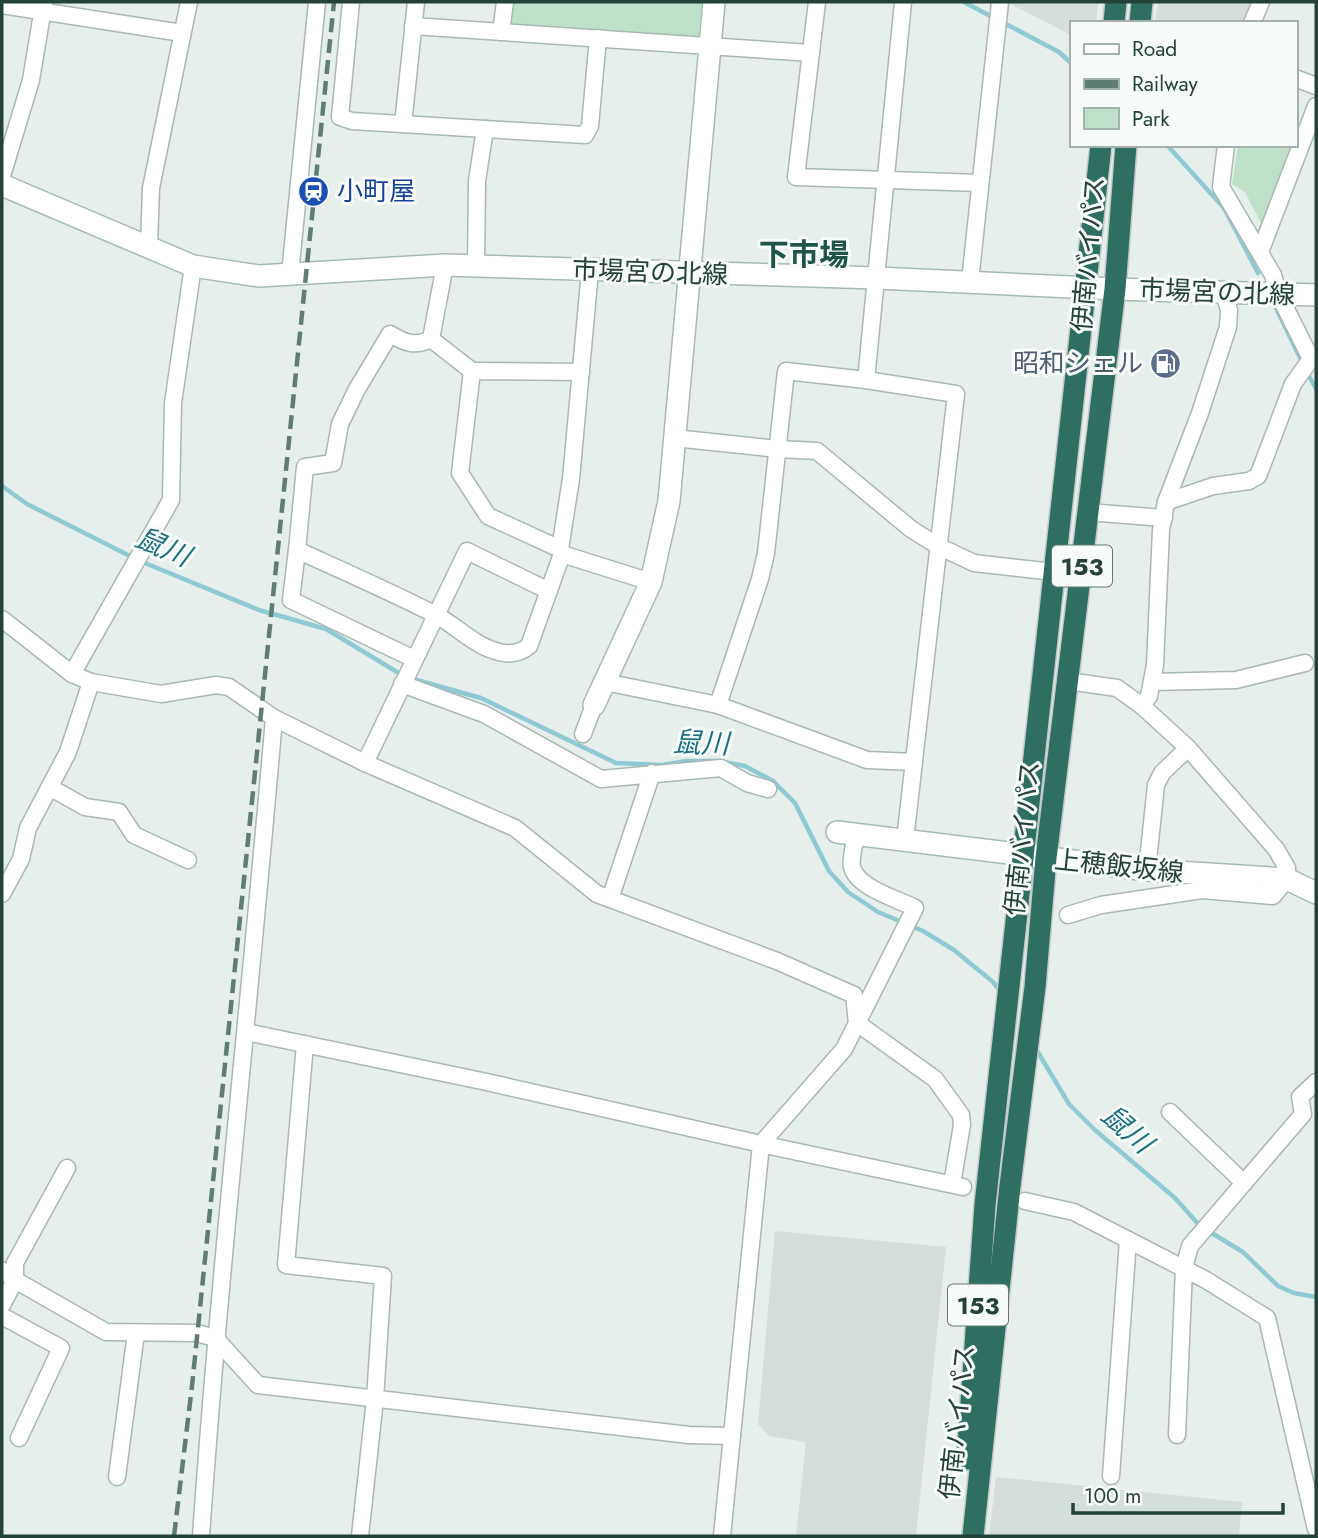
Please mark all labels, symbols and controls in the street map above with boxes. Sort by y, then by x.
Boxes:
legend [1070,21,1297,147]
text: Road [1132,34,1177,64]
text: Railway [1132,69,1198,99]
text: Park [1132,104,1170,134]
place label: 小町屋 [337,172,415,210]
station icon: 小町屋 [297,174,331,208]
street label: 伊南バイパス [1062,175,1114,333]
district label: 下市場 [759,233,849,276]
street label: 市場宮の北線 [571,250,729,294]
street label: 市場宮の北線 [1138,270,1296,314]
place label: 昭和シェル [1013,344,1143,382]
fuel station icon: 昭和シェル [1149,346,1183,380]
water label: 鼠川 [129,517,200,578]
road number: 153 [1052,546,1112,586]
water label: 鼠川 [672,722,733,765]
street label: 伊南バイパス [995,759,1049,917]
street label: 上穂飯坂線 [1052,840,1186,892]
water label: 鼠川 [1092,1095,1164,1165]
road number: 153 [948,1284,1008,1325]
street label: 伊南バイパス [930,1343,984,1501]
scale bar [1073,1472,1283,1516]
text: 100 m [1084,1481,1141,1511]

